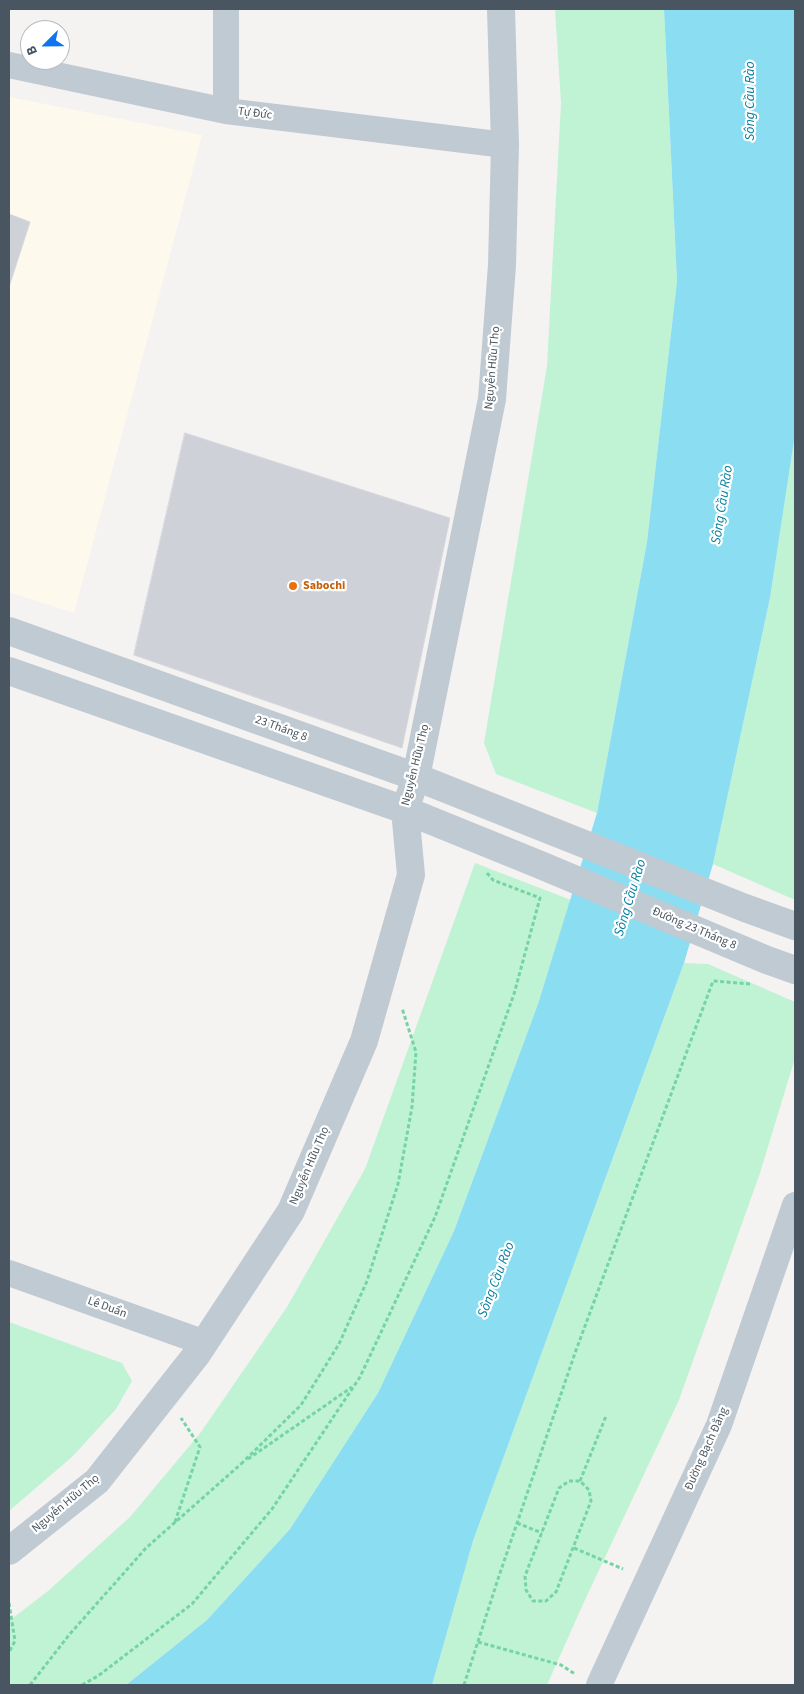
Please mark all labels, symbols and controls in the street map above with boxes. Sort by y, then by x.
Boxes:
north arrow [20,20,70,70]
text: B [21,43,43,58]
water label: Sông Cầu Rào [743,61,759,141]
street label: Tự Đức [237,105,273,123]
street label: Nguyễn Hữu Thọ [482,326,504,410]
water label: Sông Cầu Rào [708,464,738,546]
place label: Sabochi [303,579,345,593]
marker: Sabochi [287,580,299,592]
street label: 23 Tháng 8 [253,713,309,745]
street label: Nguyễn Hữu Thọ [399,723,433,807]
water label: Sông Cầu Rào [611,858,651,938]
street label: Đường 23 Tháng 8 [650,905,738,953]
street label: Nguyễn Hữu Thọ [287,1125,333,1207]
water label: Sông Cầu Rào [475,1240,519,1320]
street label: Lê Duẩn [85,1294,129,1322]
street label: Đường Bạch Đằng [682,1405,732,1493]
street label: Nguyễn Hữu Thọ [29,1472,103,1536]

